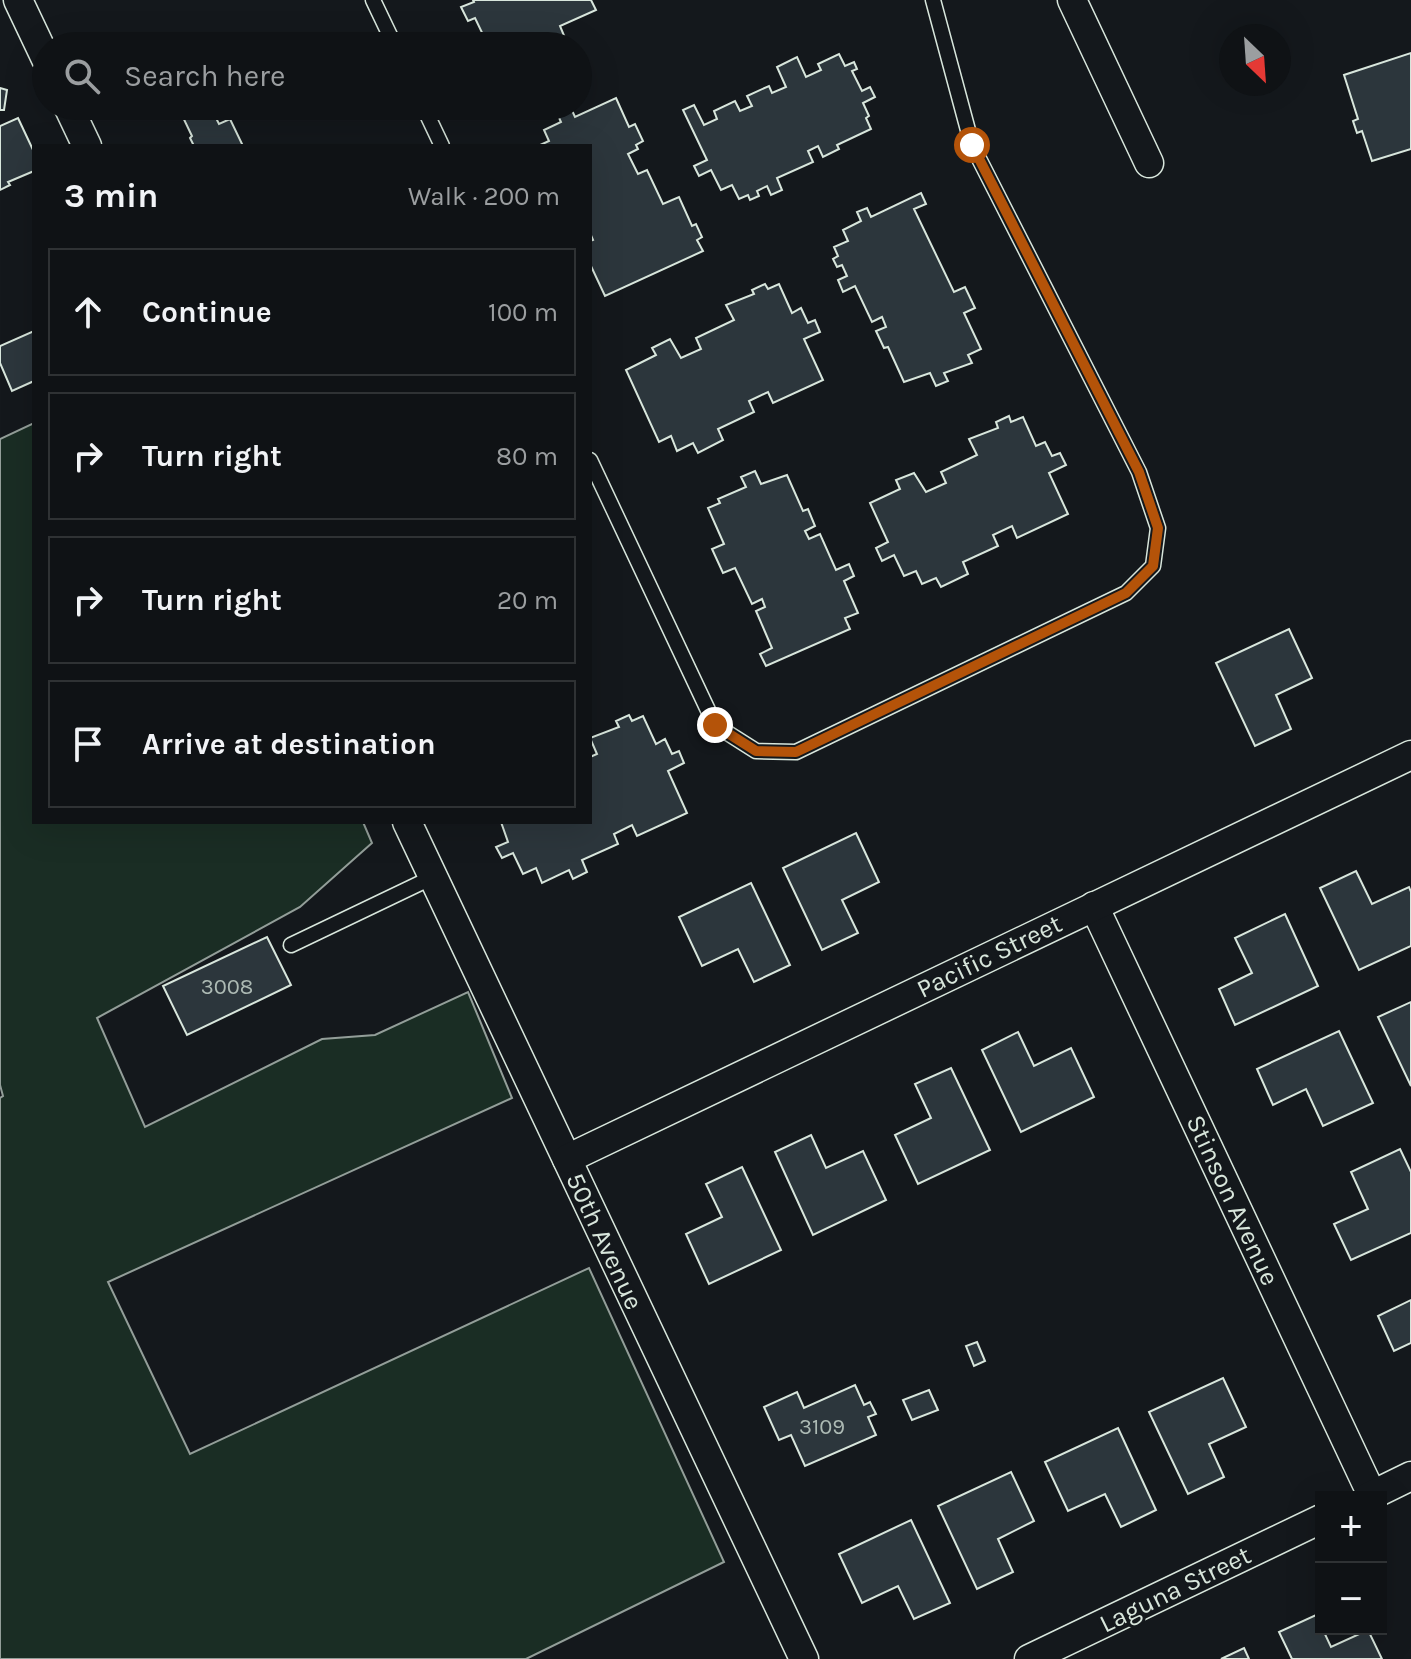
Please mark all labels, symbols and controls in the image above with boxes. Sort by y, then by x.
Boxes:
north arrow [1219,24,1291,96]
search box [32,32,592,120]
icon: search [60,54,104,98]
text: Search here [124,58,285,94]
route start [954,127,990,163]
text: 3 min [64,176,158,216]
text: Walk · 200 m [408,181,560,212]
icon: ahead [66,290,110,334]
text: Continue [142,294,272,330]
text: 100 m [488,297,558,328]
icon: right [66,434,110,478]
text: Turn right [142,438,282,474]
text: 80 m [496,441,558,472]
icon: right [66,578,110,622]
text: Turn right [142,582,282,618]
text: 20 m [497,585,558,616]
route end [697,707,733,743]
icon: arrive [66,722,110,766]
text: Arrive at destination [142,726,436,762]
street label: Pacific Street [912,908,1067,1005]
house number: 3008 [201,974,253,1000]
street label: Stinson Avenue [1180,1110,1286,1290]
street label: 50th Avenue [559,1168,650,1315]
house number: 3109 [799,1414,845,1440]
map controls [1315,1491,1387,1635]
button: + [1315,1491,1387,1563]
street label: Laguna Street [1095,1539,1256,1639]
button: − [1315,1563,1387,1635]

